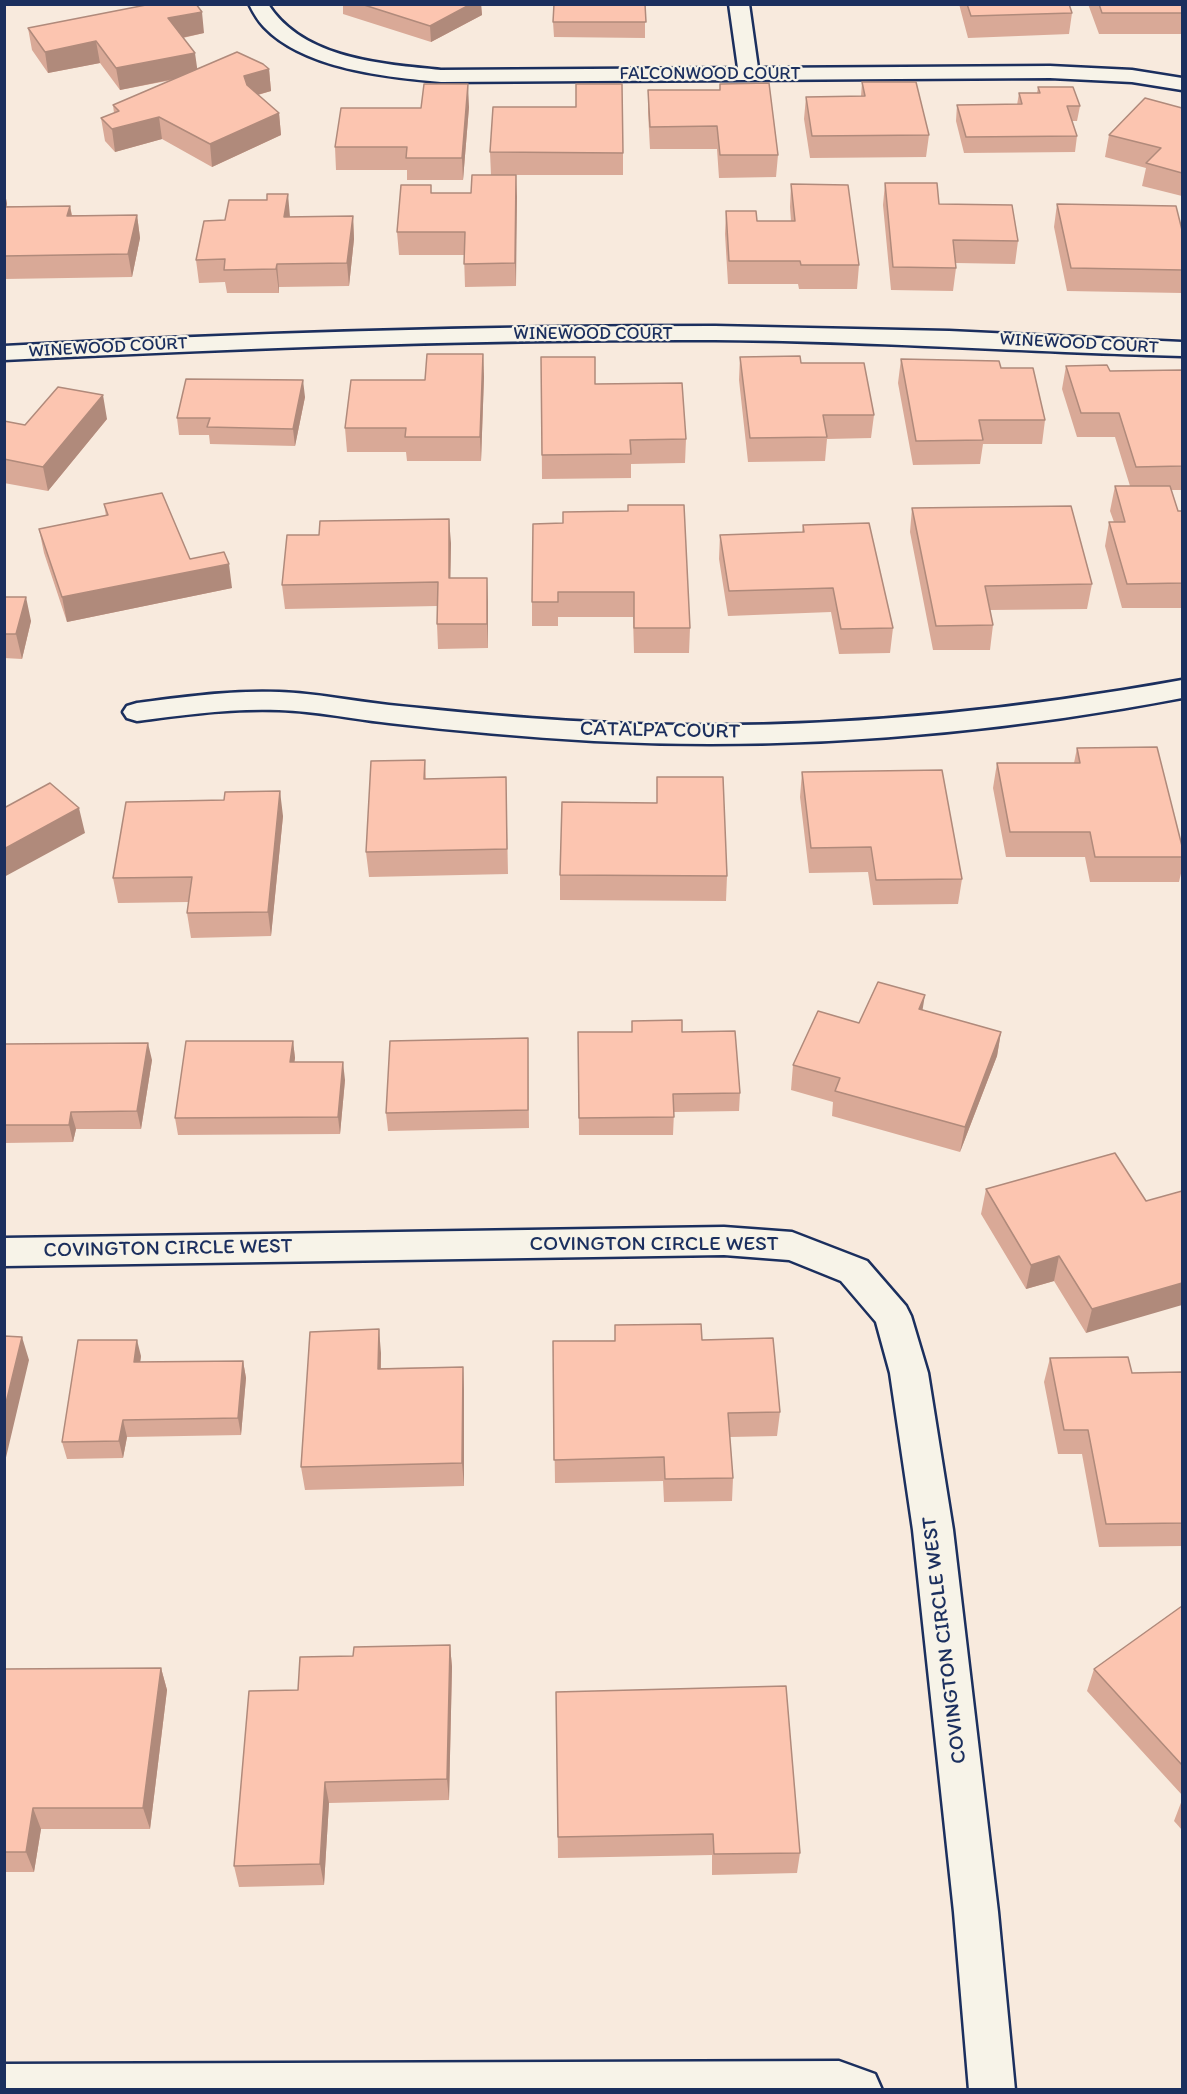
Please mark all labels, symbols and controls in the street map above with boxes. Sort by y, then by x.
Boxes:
street label: FALCONWOOD COURT [619,63,801,85]
street label: WINEWOOD COURT [513,323,673,345]
street label: WINEWOOD COURT [999,329,1159,359]
street label: WINEWOOD COURT [28,333,188,363]
street label: CATALPA COURT [580,717,740,745]
street label: COVINGTON CIRCLE WEST [529,1232,779,1258]
street label: COVINGTON CIRCLE WEST [43,1234,293,1264]
street label: COVINGTON CIRCLE WEST [917,1515,973,1765]

